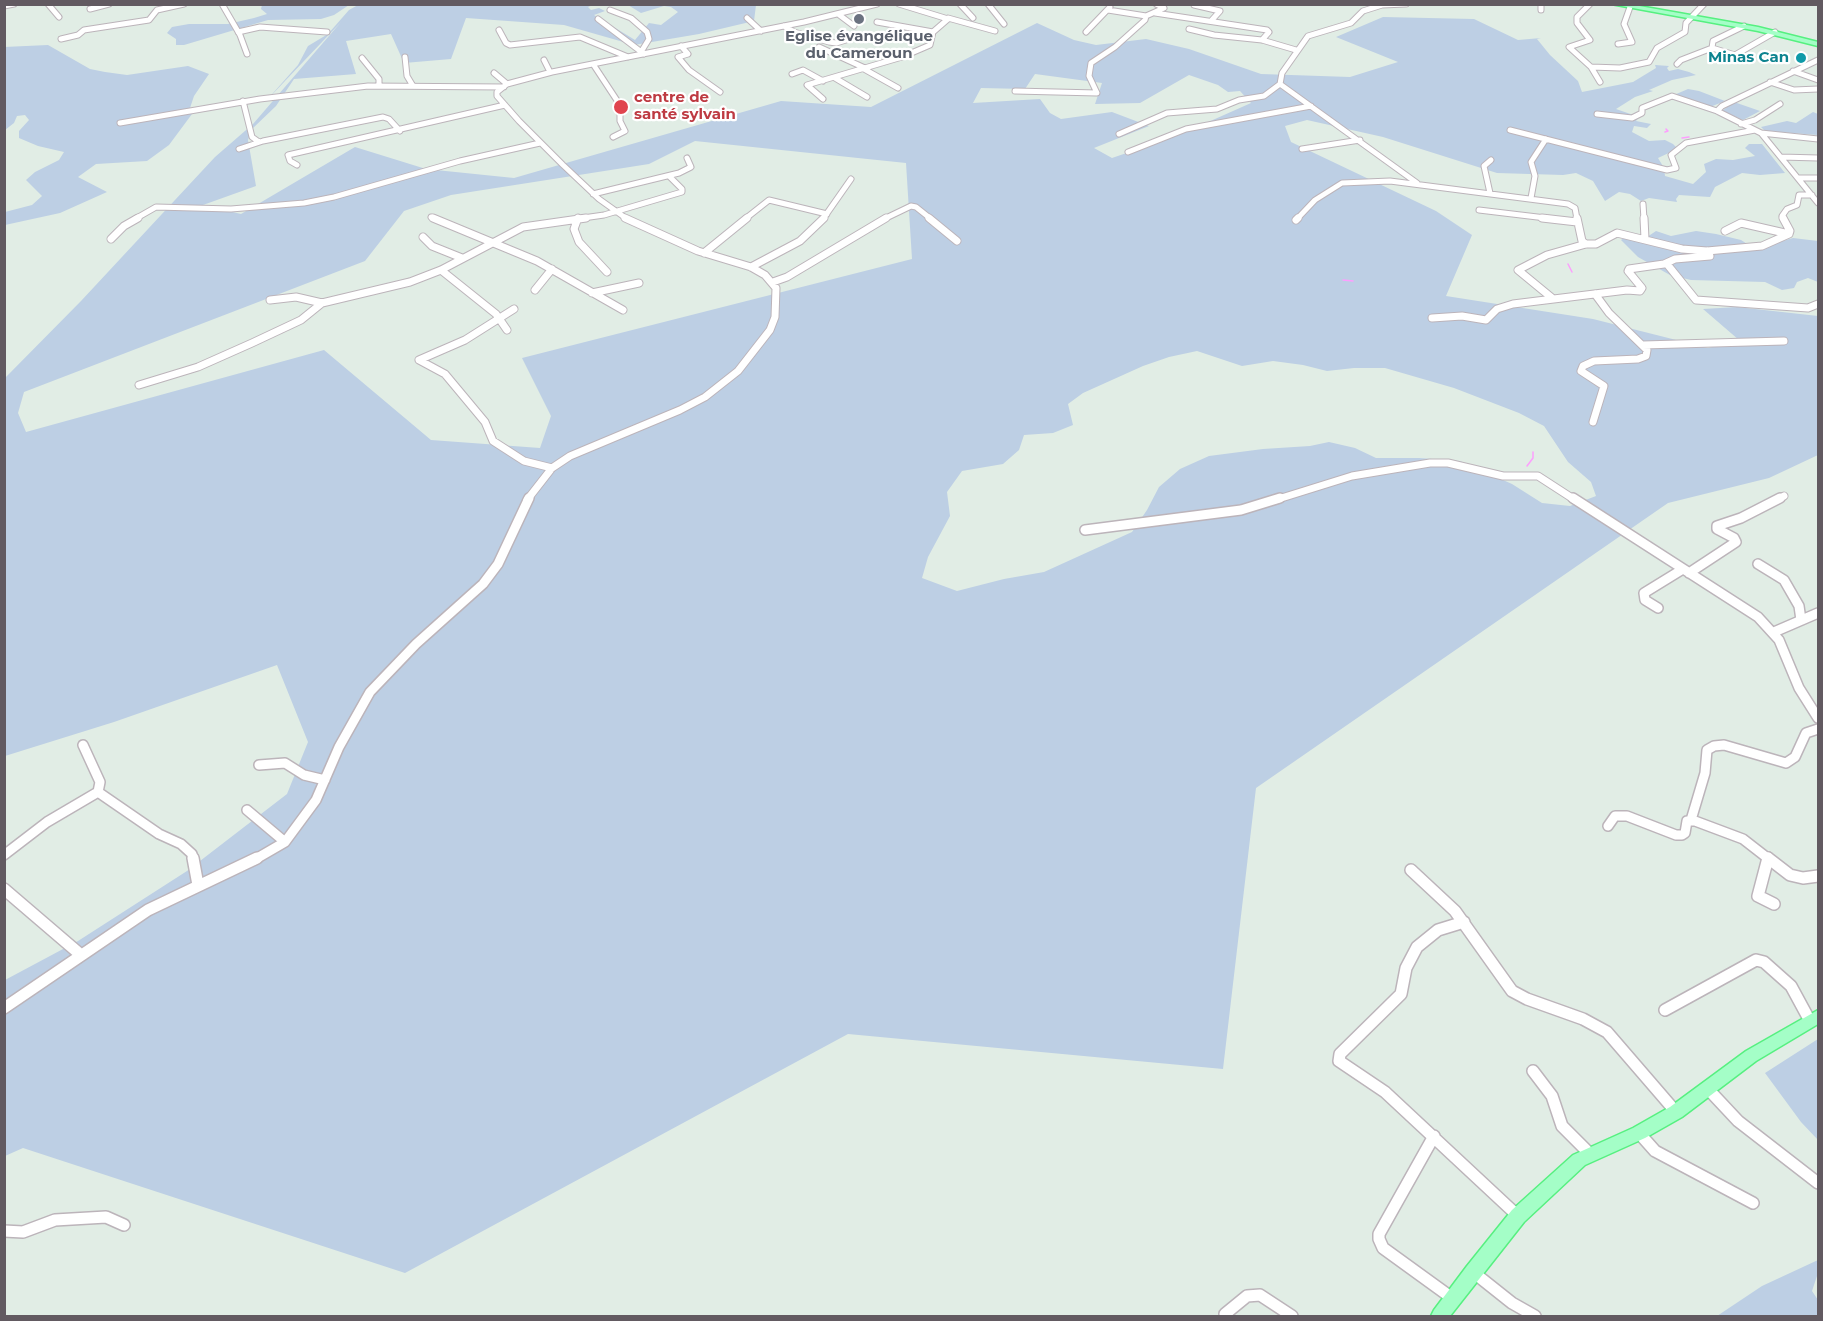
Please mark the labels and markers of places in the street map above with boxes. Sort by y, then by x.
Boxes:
marker: Eglise évangélique du Cameroun [852,12,866,26]
place label: Eglise évangélique du Cameroun [785,28,933,63]
place label: Minas Can [1708,49,1789,67]
marker: Minas Can [1794,51,1808,65]
place label: centre de santé sylvain [634,89,736,124]
marker: centre de santé sylvain [612,98,630,116]

